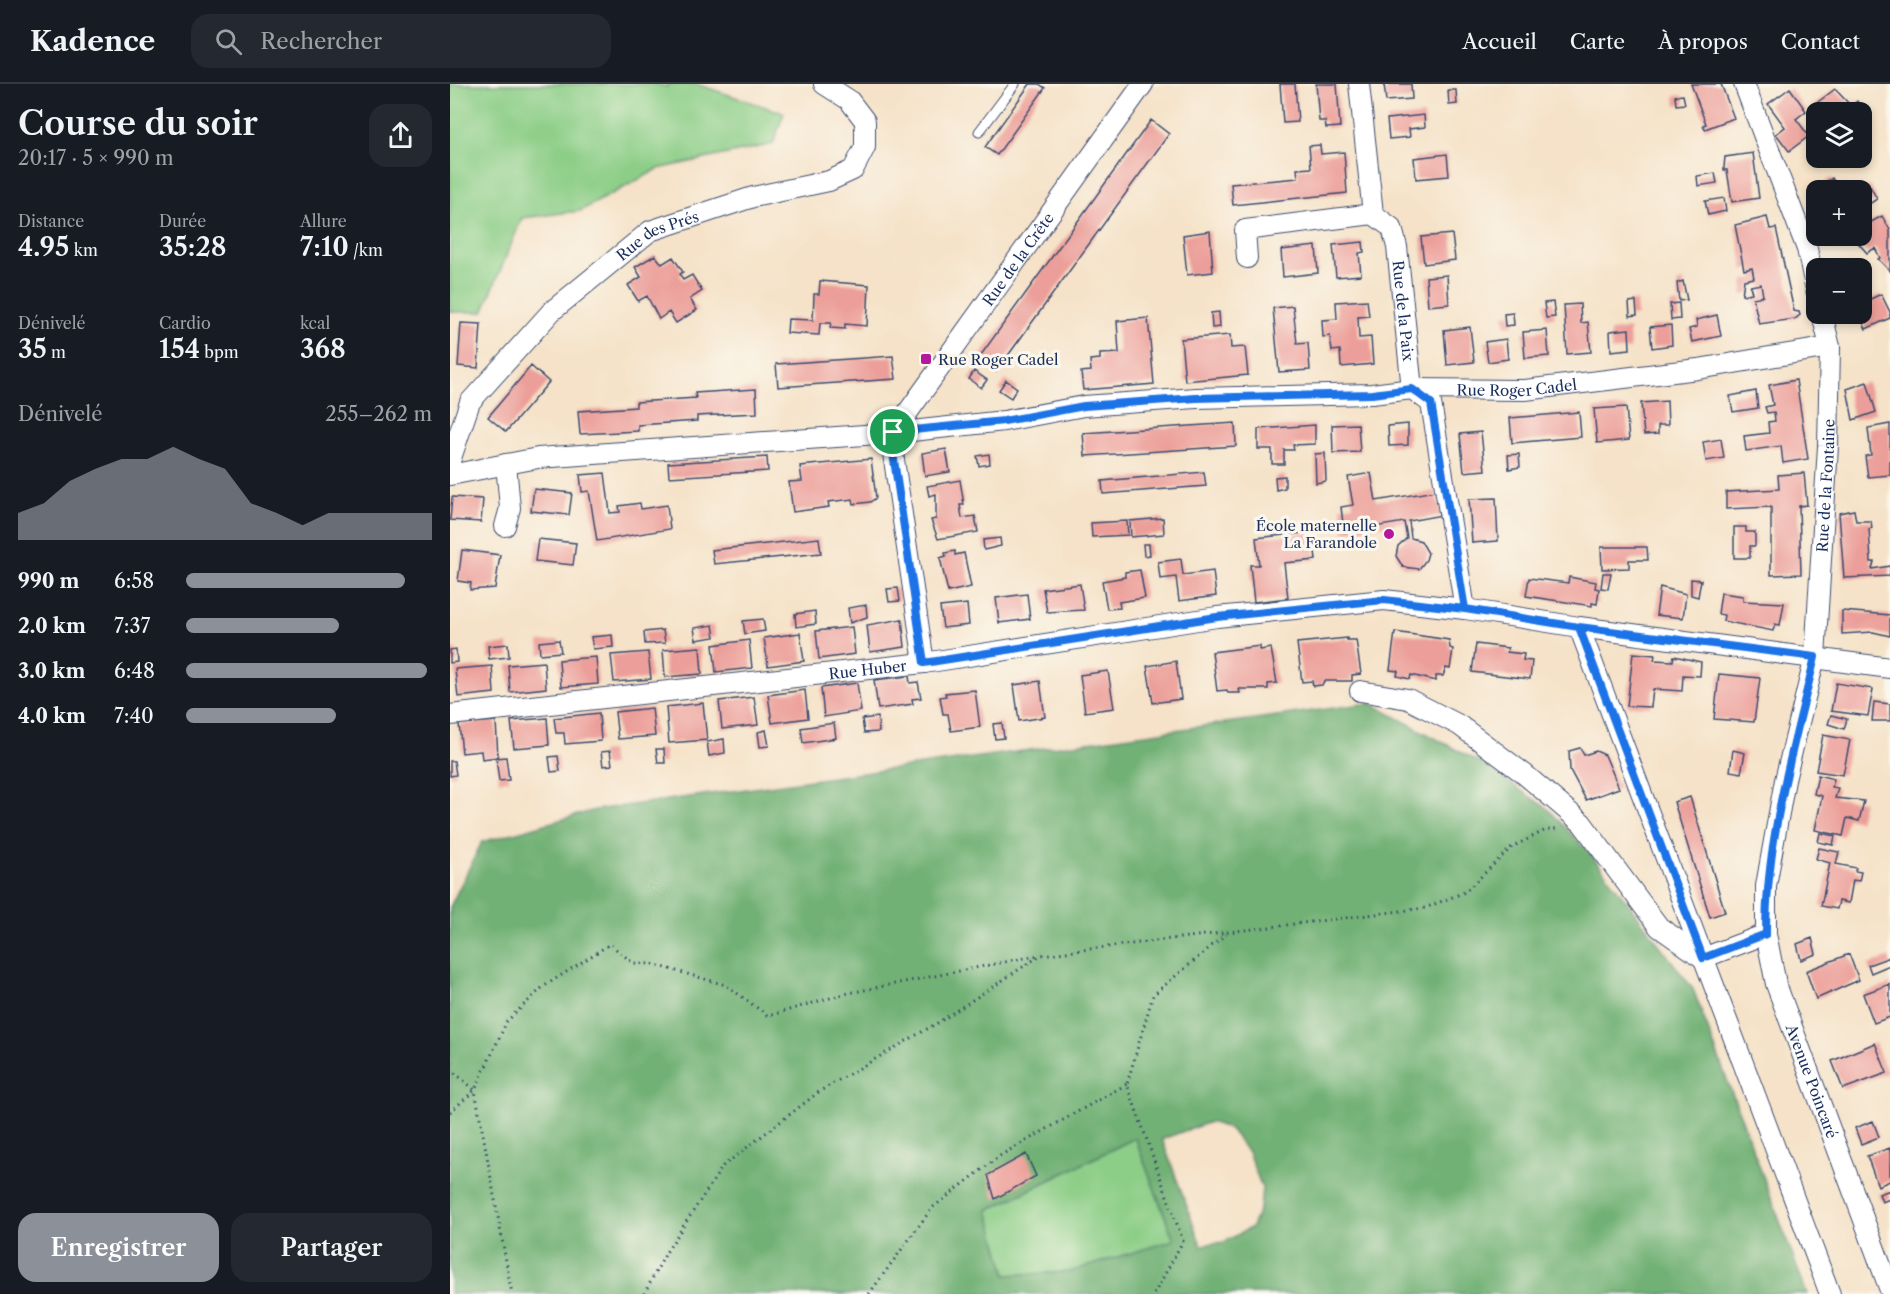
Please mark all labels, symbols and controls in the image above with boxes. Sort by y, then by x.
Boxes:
search box [191,14,611,68]
text: Kadence [30,24,155,58]
icon: search [212,25,245,58]
text: Rechercher [260,28,382,55]
text: Accueil [1462,29,1537,54]
text: Carte [1570,29,1625,54]
text: À propos [1658,29,1748,54]
text: Contact [1781,29,1860,54]
map controls [1806,102,1872,324]
button: layers [1806,102,1872,168]
text: Course du soir [18,103,258,144]
button: share [369,104,432,167]
text: 20:17 · 5 × 990 m [18,146,174,170]
button: + [1806,180,1872,246]
street label: Rue des Prés [612,206,701,264]
street label: Rue de la Crête [978,209,1057,309]
text: Distance [18,211,84,231]
text: Durée [159,211,206,231]
text: Allure [300,211,347,231]
text: 4.95 [18,231,69,263]
text: 35:28 [159,231,226,263]
text: 7:10 [300,231,349,263]
text: km [69,240,98,260]
text: /km [349,240,383,260]
button: − [1806,258,1872,324]
street label: Rue de la Paix [1389,259,1419,362]
text: Dénivelé [18,313,86,333]
text: Cardio [159,313,211,333]
text: kcal [300,313,330,333]
text: 35 [18,333,47,365]
text: 154 [159,333,200,365]
text: 368 [300,333,346,365]
text: m [47,342,66,362]
text: bpm [200,342,239,362]
place label: Rue Roger Cadel [938,350,1059,369]
marker: Rue Roger Cadel [919,352,933,366]
street label: Rue Roger Cadel [1456,374,1578,400]
text: Dénivelé [18,402,102,426]
text: 255–262 m [325,402,432,426]
pin [867,406,918,457]
icon: arrive [876,415,909,448]
street label: Rue de la Fontaine [1812,419,1838,553]
place label: École maternelle La Farandole [1256,516,1377,552]
marker: École maternelle La Farandole [1382,527,1396,541]
text: 990 m [18,569,80,593]
text: 6:58 [114,569,154,593]
text: 2.0 km [18,614,86,638]
text: 7:37 [114,614,150,638]
street label: Rue Huber [828,655,908,683]
text: 3.0 km [18,659,85,683]
text: 6:48 [114,659,155,683]
text: 4.0 km [18,704,86,728]
text: 7:40 [114,704,154,728]
street label: Avenue Poincaré [1782,1020,1842,1141]
button: Enregistrer [18,1213,219,1282]
button: Partager [231,1213,432,1282]

